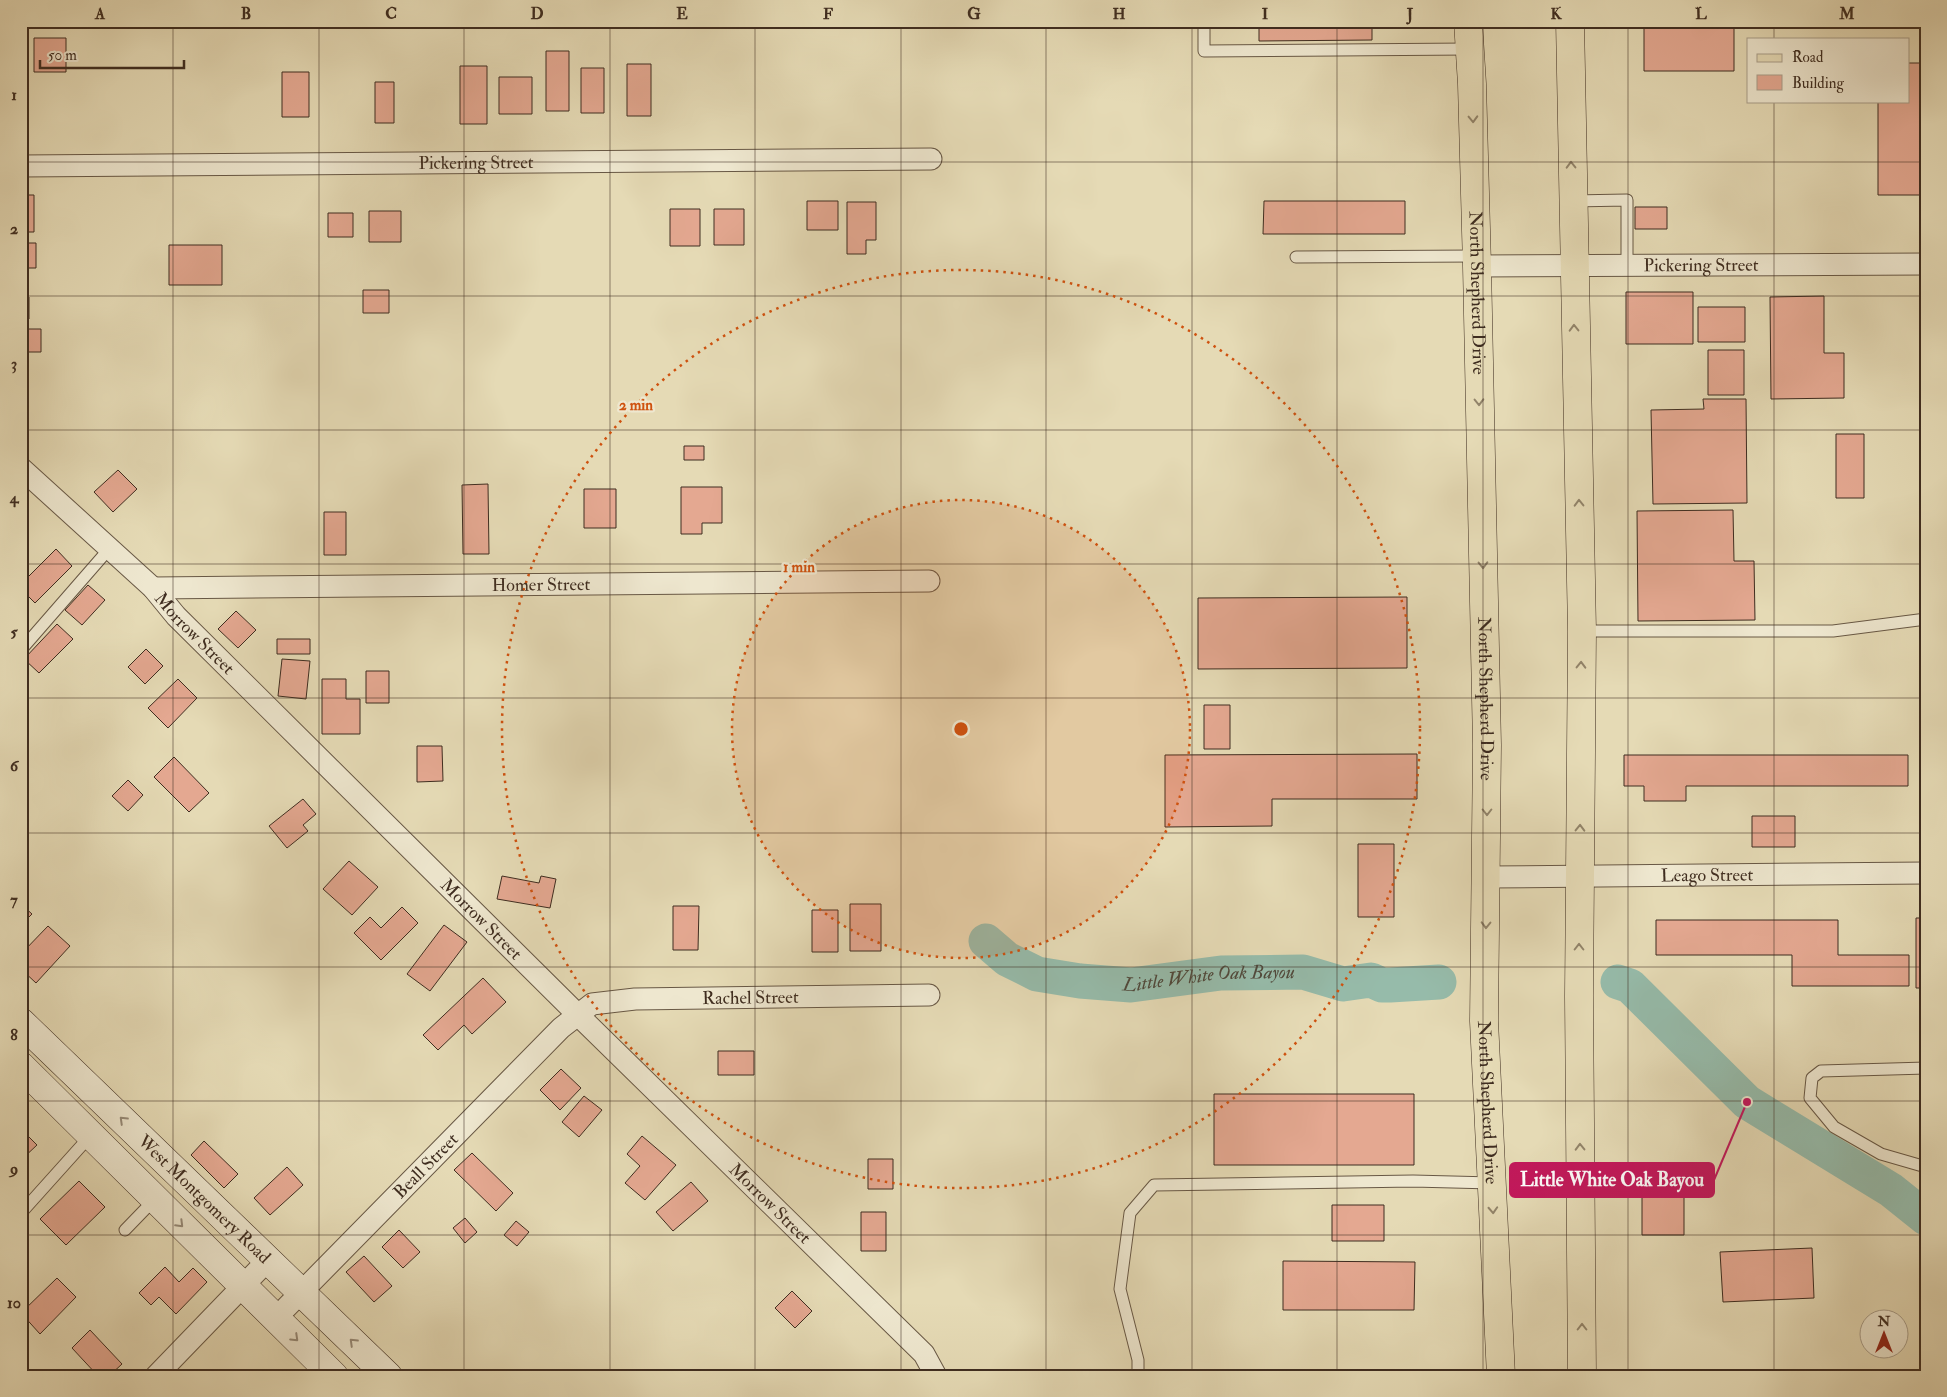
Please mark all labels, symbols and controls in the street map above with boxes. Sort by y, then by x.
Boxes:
text: A [94,4,106,24]
text: B [241,4,251,24]
text: C [385,4,397,24]
text: D [530,4,544,24]
text: E [676,4,688,24]
text: F [823,4,833,24]
text: G [967,4,981,24]
text: H [1112,4,1126,24]
text: I [1262,4,1269,24]
text: J [1406,4,1414,25]
text: K [1550,4,1562,24]
text: L [1695,4,1707,24]
text: M [1838,4,1855,24]
scale bar [40,38,184,70]
legend [1747,38,1910,102]
text: 50 m [48,46,77,65]
text: Road [1792,48,1824,67]
text: Building [1792,74,1844,93]
text: 1 [11,85,17,105]
one-way arrow [1467,115,1478,123]
street label: Pickering Street [418,151,534,174]
one-way arrow [1566,161,1577,169]
street label: North Shepherd Drive [1464,211,1491,375]
text: 2 [10,219,18,239]
street label: Pickering Street [1643,253,1759,277]
one-way arrow [1569,324,1580,332]
text: 3 [11,354,17,374]
text: 2 min [619,396,653,415]
one-way arrow [1474,399,1484,407]
text: 4 [9,488,20,508]
one-way arrow [1573,499,1584,507]
text: 1 min [783,558,815,577]
one-way arrow [1477,561,1488,569]
street label: Homer Street [492,573,591,596]
street label: Morrow Street [150,587,240,679]
street label: North Shepherd Drive [1473,617,1499,781]
text: 5 [10,622,18,642]
one-way arrow [1576,661,1586,669]
centre of rings [952,720,970,738]
text: 6 [10,756,20,776]
one-way arrow [1482,808,1492,816]
one-way arrow [1575,824,1585,832]
street label: Leago Street [1661,863,1754,887]
street label: Morrow Street [436,874,527,965]
text: 7 [10,890,18,910]
one-way arrow [1481,922,1491,930]
one-way arrow [1574,943,1584,950]
water label: Little White Oak Bayou [1121,960,1295,997]
street label: Rachel Street [702,985,799,1010]
street label: North Shepherd Drive [1473,1020,1503,1185]
text: 8 [10,1025,18,1045]
one-way arrow [119,1116,128,1125]
street label: Beall Street [388,1128,463,1203]
street label: West Montgomery Road [133,1129,276,1268]
one-way arrow [1575,1143,1585,1150]
street label: Morrow Street [724,1158,816,1249]
text: 9 [8,1159,18,1179]
callout: Little White Oak Bayou [1510,1163,1714,1197]
text: Little White Oak Bayou [1520,1168,1704,1193]
one-way arrow [1487,1206,1498,1214]
one-way arrow [174,1218,183,1227]
text: 10 [7,1293,21,1313]
north arrow [1860,1310,1910,1360]
text: N [1877,1313,1891,1330]
one-way arrow [1577,1323,1587,1330]
one-way arrow [289,1332,298,1341]
one-way arrow [350,1339,359,1348]

